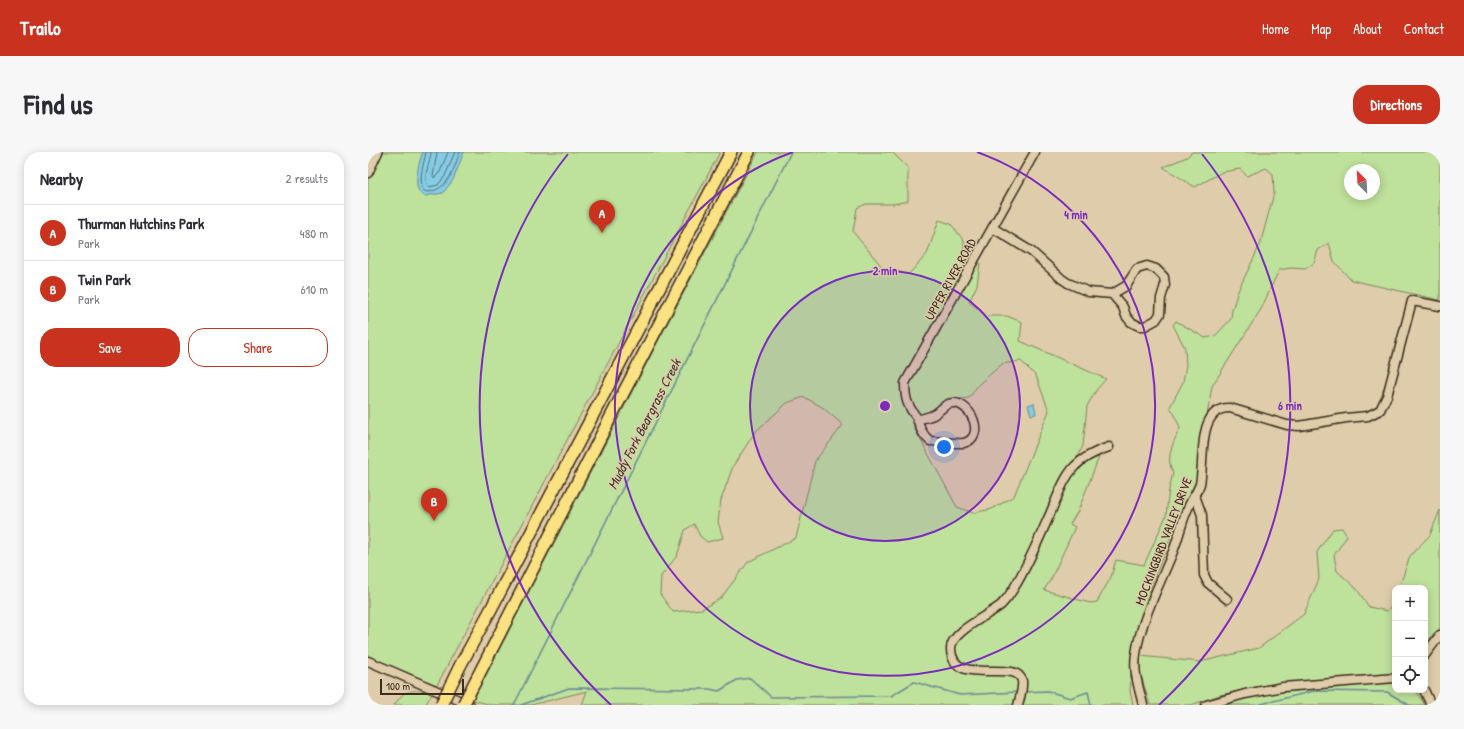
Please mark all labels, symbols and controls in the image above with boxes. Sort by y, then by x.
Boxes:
text: Trailo [20,15,61,41]
text: Home [1262,19,1289,38]
text: Map [1311,19,1331,38]
text: About [1353,19,1382,38]
text: Contact [1404,19,1444,38]
text: Find us [24,85,93,123]
button: Directions [1353,85,1440,124]
north arrow [1344,164,1380,200]
text: Nearby [40,167,83,190]
text: 2 results [286,169,328,187]
pin: A [589,200,615,233]
text: 4 min [1064,206,1088,223]
text: Thurman Hutchins Park [78,213,204,234]
text: A [50,224,56,242]
text: 480 m [300,224,328,242]
text: Park [78,234,100,252]
street label: UPPER RIVER ROAD [920,234,980,323]
text: 2 min [873,262,898,279]
text: Twin Park [78,269,131,290]
text: B [50,280,56,298]
text: 610 m [300,280,328,298]
text: Park [78,290,100,308]
button: Save [40,328,180,367]
button: Share [188,328,328,367]
water label: Muddy Fork Beargrass Creek [602,354,686,493]
text: 6 min [1278,397,1302,414]
centre of rings [878,399,892,413]
your location [934,437,954,457]
street label: MOCKINGBIRD VALLEY DRIVE [1130,474,1196,608]
pin: B [421,488,447,521]
map controls [1392,585,1428,693]
button: + [1392,585,1428,621]
button: − [1392,621,1428,657]
button: locate [1392,657,1428,693]
scale bar [380,677,464,696]
text: 100 m [386,679,410,693]

